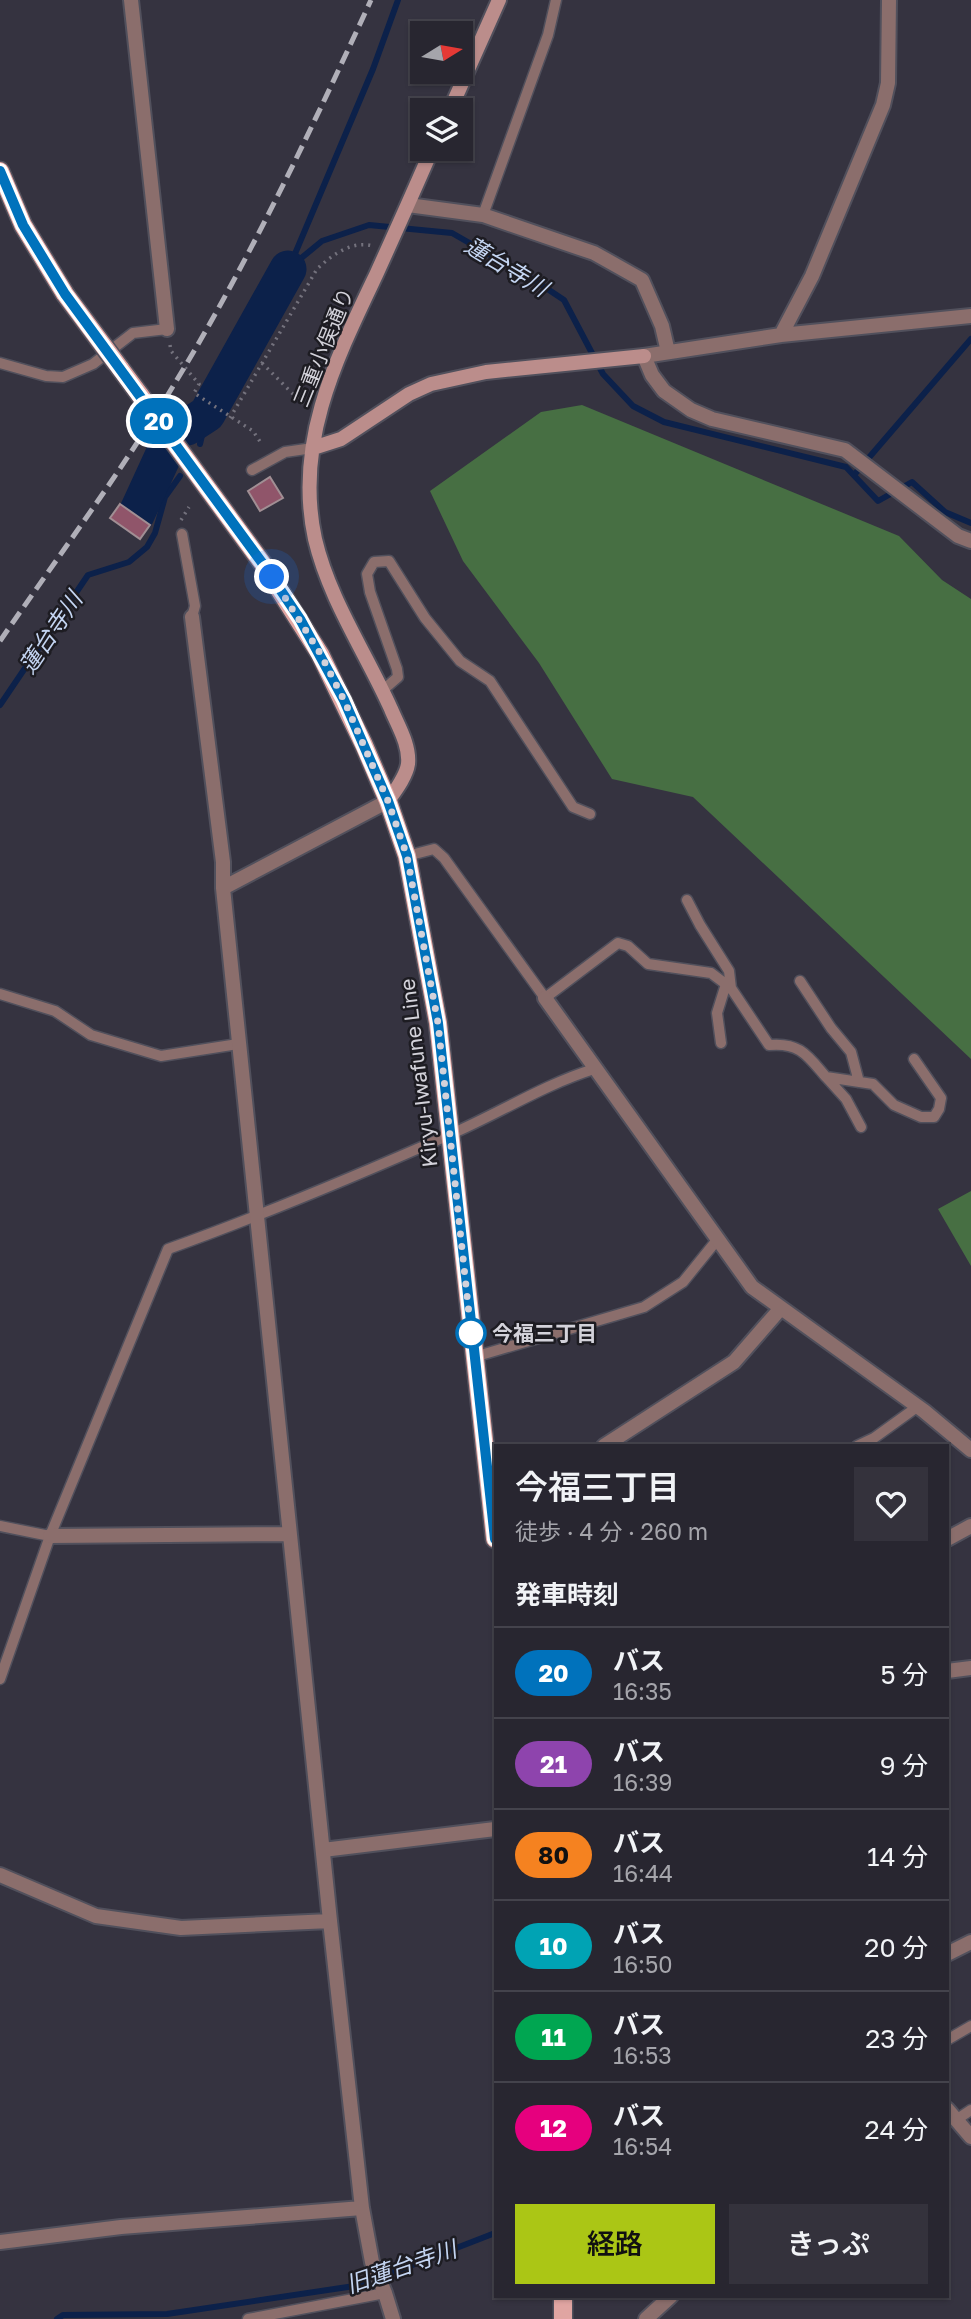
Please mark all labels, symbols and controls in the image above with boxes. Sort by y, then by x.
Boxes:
north arrow [410,21,472,84]
map controls [410,21,473,161]
button: layers [410,98,473,161]
water label: 蓮台寺川 [460,230,556,303]
street label: 三重小俣通り [287,284,359,410]
line badge: 20 [128,398,190,444]
text: 20 [144,406,174,435]
your location [254,559,289,594]
water label: 蓮台寺川 [13,584,89,678]
street label: Kiryu-Iwafune Line [394,977,442,1169]
marker: 今福三丁目 [456,1318,486,1348]
place label: 今福三丁目 [492,1320,597,1346]
text: 今福三丁目 [515,1467,680,1506]
button: heart [854,1467,928,1541]
text: 徒歩 · 4 分 · 260 m [515,1517,708,1545]
text: 発車時刻 [515,1579,619,1610]
text: バス [613,1645,665,1676]
text: 20 [538,1658,569,1687]
text: 5 分 [880,1659,928,1690]
text: 16:35 [613,1677,672,1705]
text: バス [613,1736,665,1767]
text: 21 [540,1749,567,1778]
text: 9 分 [880,1750,928,1781]
text: 16:39 [613,1768,672,1796]
text: バス [613,1827,665,1858]
text: 80 [538,1840,569,1869]
text: 14 分 [867,1841,928,1872]
text: 16:44 [613,1859,673,1887]
text: バス [613,1918,665,1949]
text: 10 [540,1931,567,1960]
text: 20 分 [864,1932,928,1963]
text: 16:50 [613,1950,673,1978]
text: バス [613,2009,665,2040]
text: 11 [541,2022,566,2051]
text: 23 分 [865,2023,928,2054]
text: 16:53 [613,2041,672,2069]
text: バス [613,2100,665,2131]
text: 12 [540,2113,567,2142]
text: 24 分 [865,2114,928,2145]
text: 16:54 [613,2132,672,2160]
button: 経路 [515,2204,715,2284]
button: きっぷ [729,2204,928,2284]
water label: 旧蓮台寺川 [342,2233,463,2298]

